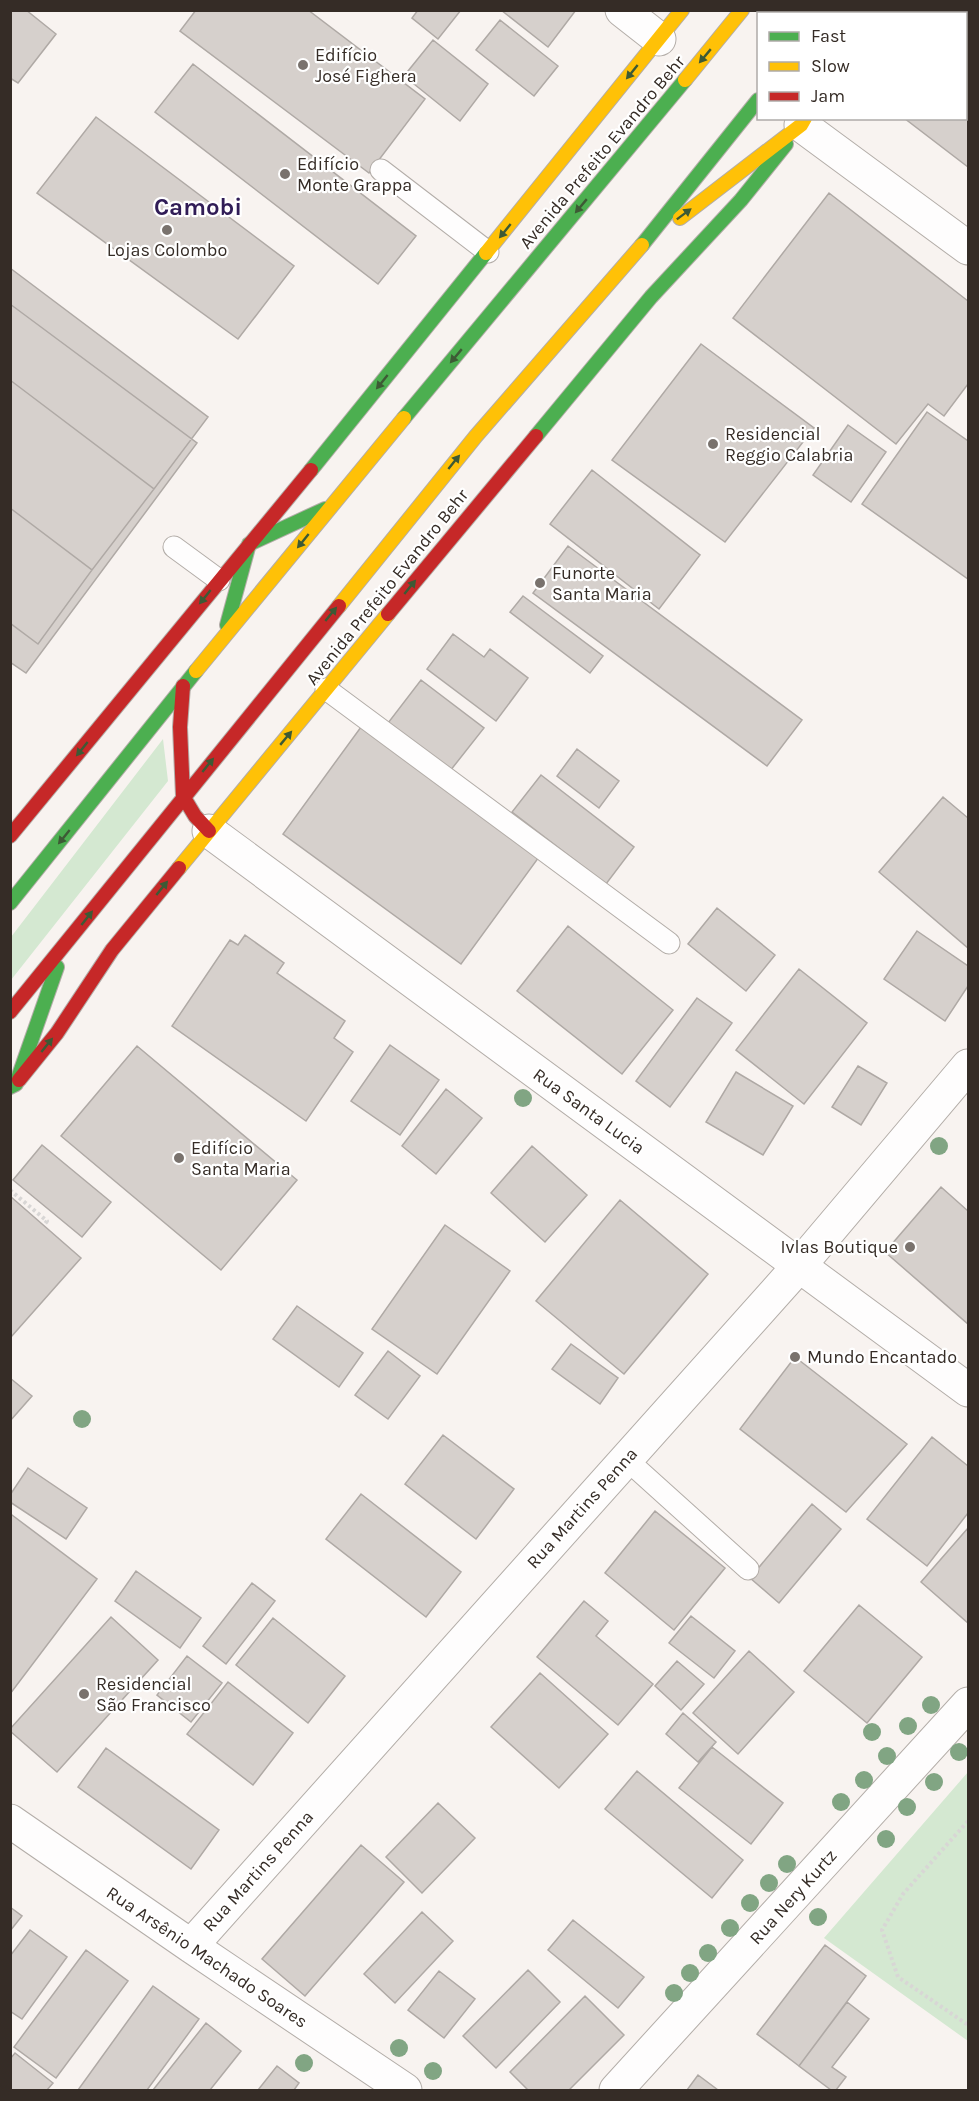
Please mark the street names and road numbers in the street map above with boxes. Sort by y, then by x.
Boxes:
street label: Avenida Prefeito Evandro Behr [515,50,690,253]
street label: Avenida Prefeito Evandro Behr [301,484,473,689]
street label: Rua Santa Lucia [529,1063,649,1159]
street label: Rua Martins Penna [522,1443,642,1573]
street label: Rua Martins Penna [198,1806,318,1936]
street label: Rua Nery Kurtz [745,1845,841,1949]
street label: Rua Arsênio Machado Soares [102,1881,312,2033]

